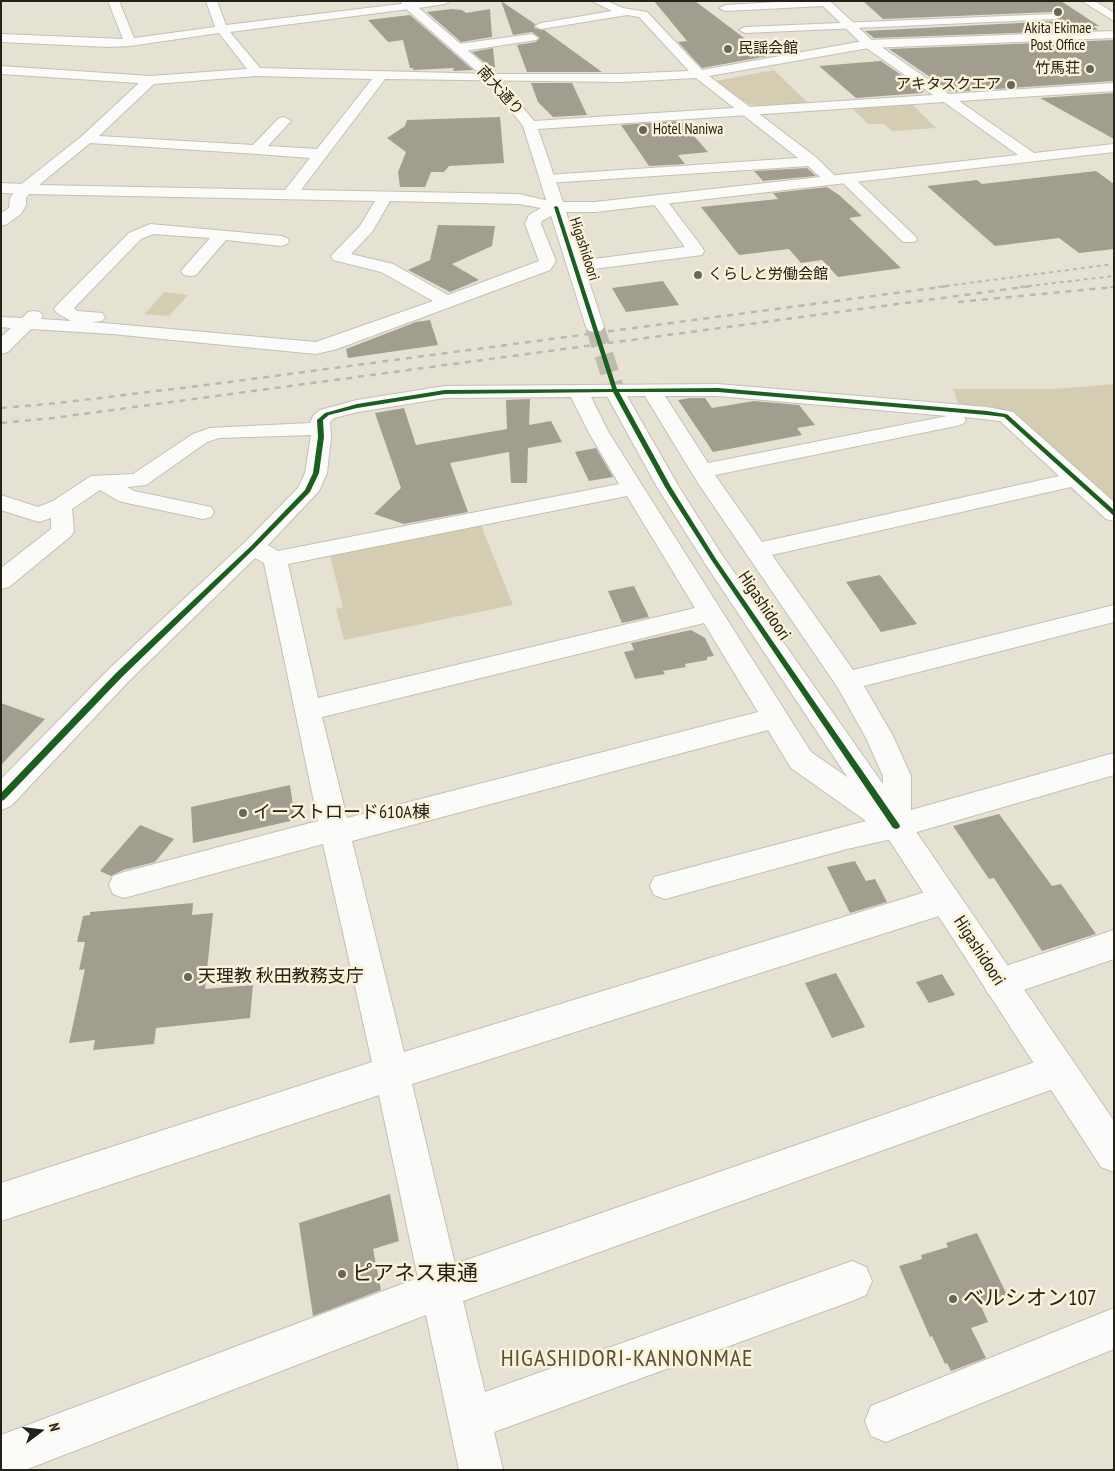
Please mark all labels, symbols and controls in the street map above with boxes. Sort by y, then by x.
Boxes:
marker: Akita Ekimae Post Office [1052,6,1064,18]
place label: Akita Ekimae Post Office [1025,20,1091,55]
place label: 民謡会館 [738,40,798,58]
marker: 民謡会館 [722,43,734,55]
place label: 竹馬荘 [1035,60,1080,78]
street label: 南大通り [473,63,527,119]
marker: 竹馬荘 [1084,63,1096,75]
place label: アキタスクエア [896,76,1001,94]
marker: アキタスクエア [1005,79,1017,91]
place label: Hotel Naniwa [653,121,723,139]
marker: Hotel Naniwa [637,124,649,136]
street label: Higashidoori [565,215,603,283]
place label: くらしと労働会館 [708,266,828,284]
marker: くらしと労働会館 [692,269,704,281]
street label: Higashidoori [733,567,795,645]
place label: イーストロード610A棟 [253,802,430,824]
marker: イーストロード610A棟 [237,807,249,819]
street label: Higashidoori [949,912,1009,990]
place label: 天理教 秋田教務支庁 [198,966,364,988]
marker: 天理教 秋田教務支庁 [182,971,194,983]
place label: ピアネス東通 [352,1261,478,1287]
marker: ピアネス東通 [336,1268,348,1280]
place label: ベルシオン107 [963,1286,1096,1312]
marker: ベルシオン107 [947,1293,959,1305]
district label: HIGASHIDORI-KANNONMAE [498,1345,756,1373]
north arrow [15,1406,65,1456]
text: N [45,1421,64,1433]

